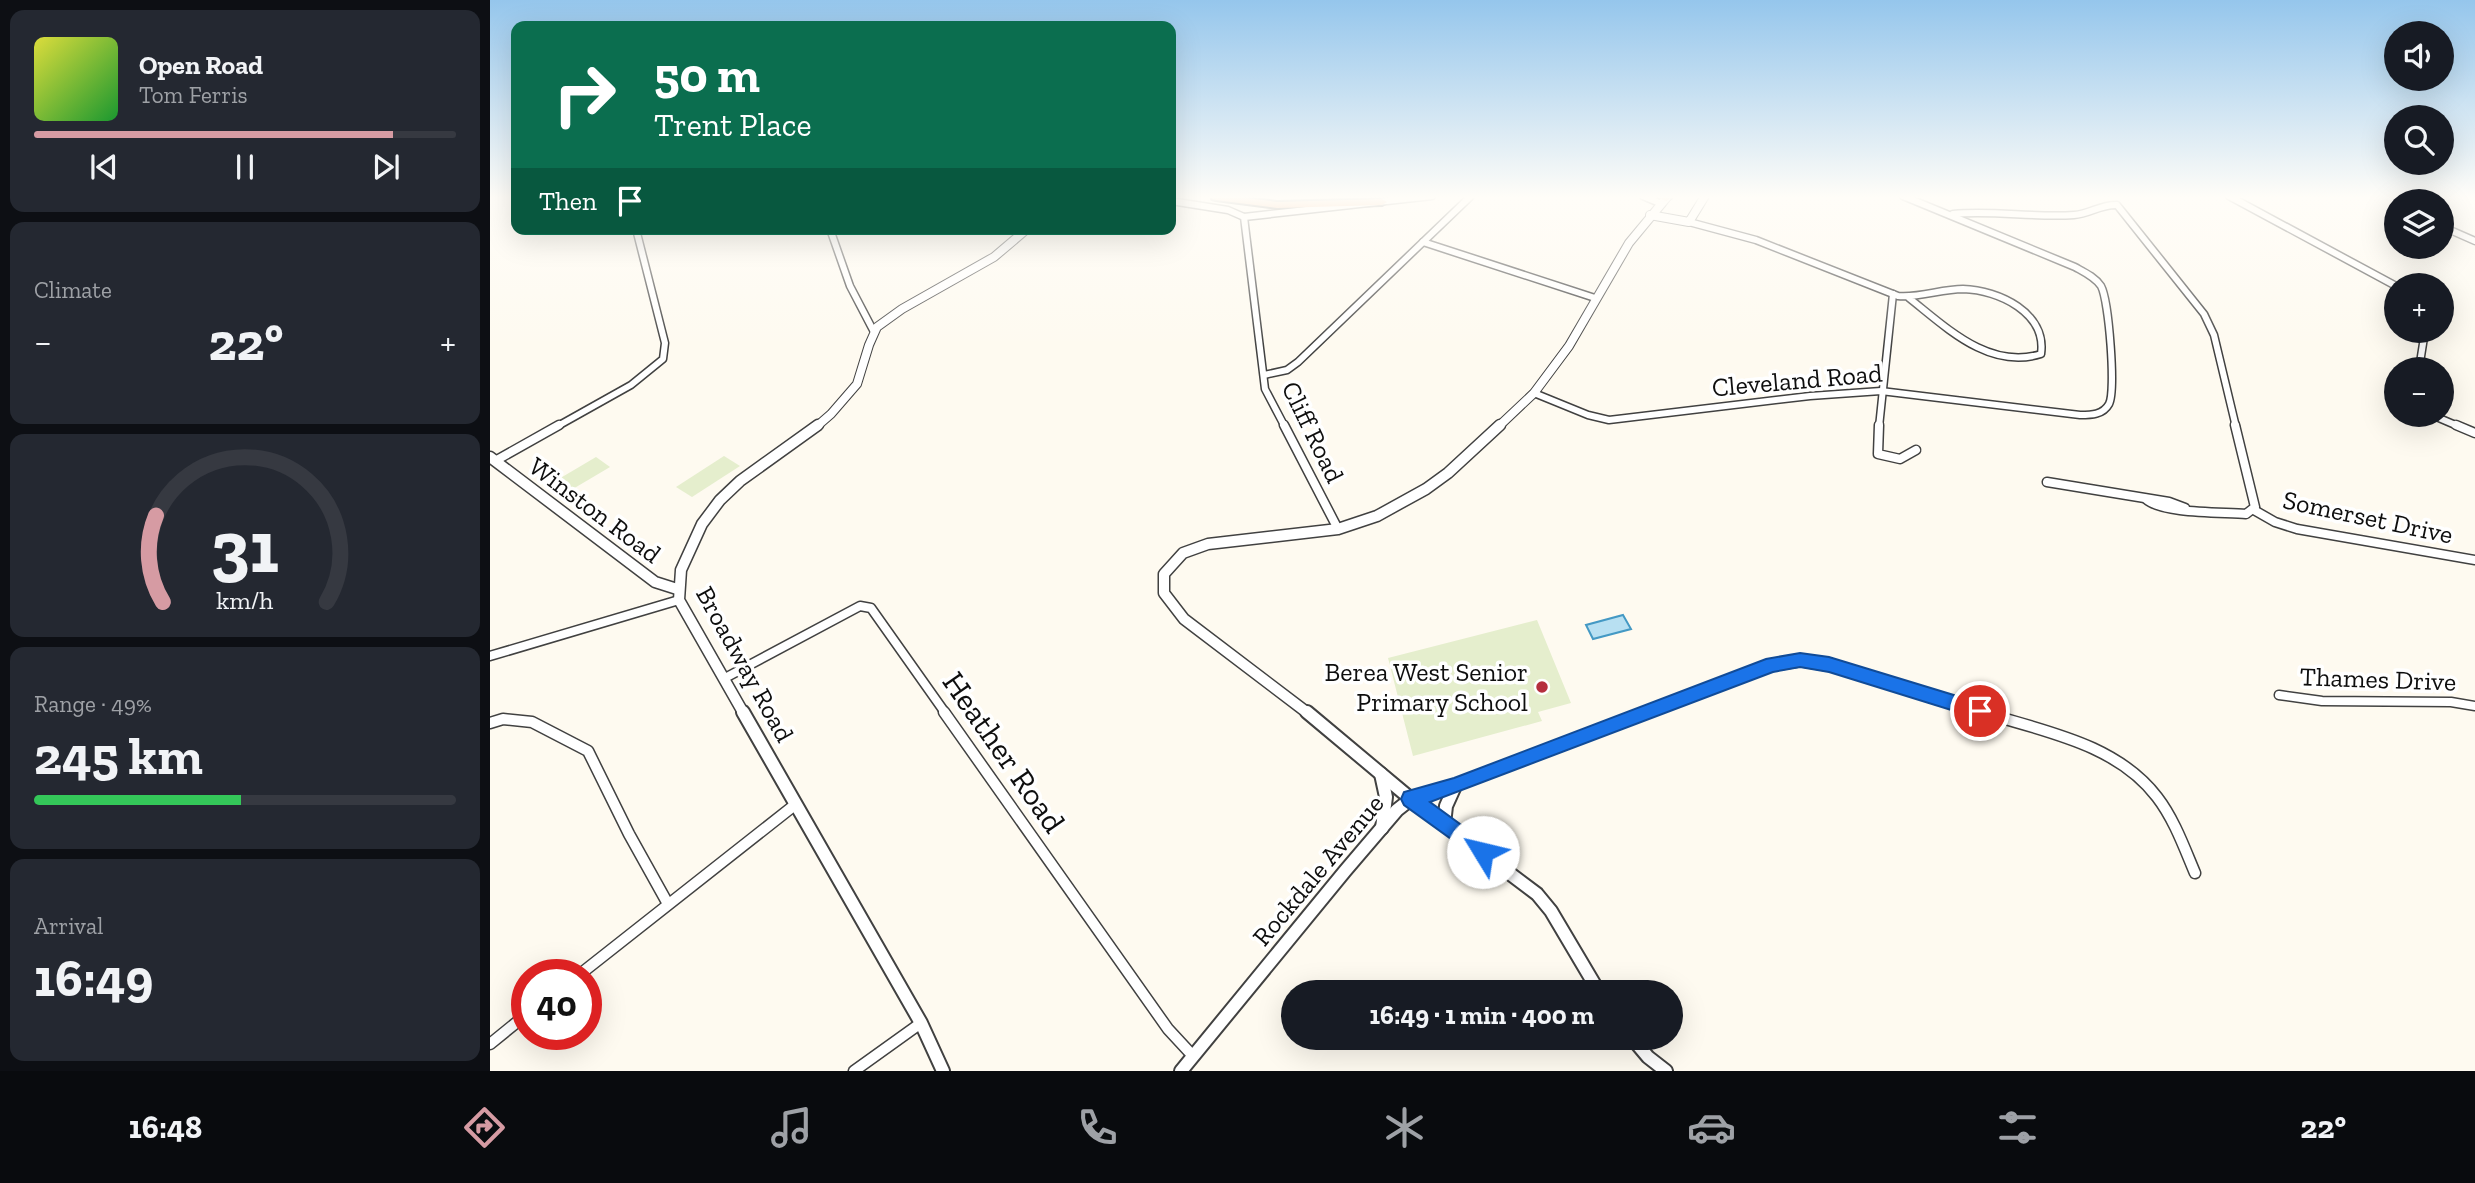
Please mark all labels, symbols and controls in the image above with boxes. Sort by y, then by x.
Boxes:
map controls [2384,21,2454,427]
button: sound [2384,21,2454,91]
text: 50 m [654,46,760,105]
text: Open Road [139,49,263,81]
icon: right [539,49,630,140]
text: Tom Ferris [139,81,248,109]
button: search [2384,105,2454,175]
text: Trent Place [654,106,811,144]
icon: previous [85,148,123,186]
icon: pause [226,148,264,186]
icon: next [367,148,405,186]
icon: arrive [611,182,649,220]
text: Then [539,185,597,217]
button: layers [2384,189,2454,259]
button: + [2384,273,2454,343]
text: Climate [34,276,112,304]
text: 22° [209,311,283,373]
text: − [34,319,52,365]
text: + [440,319,456,365]
street label: Cleveland Road [1710,357,1884,403]
button: − [2384,357,2454,427]
street label: Cliff Road [1275,376,1351,488]
street label: Winston Road [523,450,667,570]
street label: Somerset Drive [2280,483,2456,551]
text: 31 [211,503,279,591]
street label: Broadway Road [689,581,801,747]
text: km/h [216,584,274,614]
place label: Berea West Senior Primary School [1325,656,1528,718]
street label: Thames Drive [2299,660,2457,698]
street label: Heather Road [935,664,1074,840]
marker: Berea West Senior Primary School [1534,679,1550,695]
pin [1950,681,2010,741]
text: Range · 49% [34,690,152,718]
icon: arrive [1961,692,1999,730]
text: 245 km [34,725,203,787]
street label: Rockdale Avenue [1245,788,1391,952]
position arrow [1446,815,1520,889]
text: Arrival [34,912,103,940]
text: 16:49 [34,947,153,1009]
speed limit sign: 40 [511,959,602,1050]
text: 16:49 · 1 min · 400 m [1370,999,1594,1031]
icon: directions [460,1103,509,1152]
icon: music [767,1103,816,1152]
icon: phone [1073,1103,1122,1152]
icon: climate [1380,1103,1429,1152]
icon: car [1687,1103,1736,1152]
icon: filters [1993,1103,2042,1152]
text: 16:48 [129,1108,202,1146]
text: 22° [2300,1108,2346,1146]

